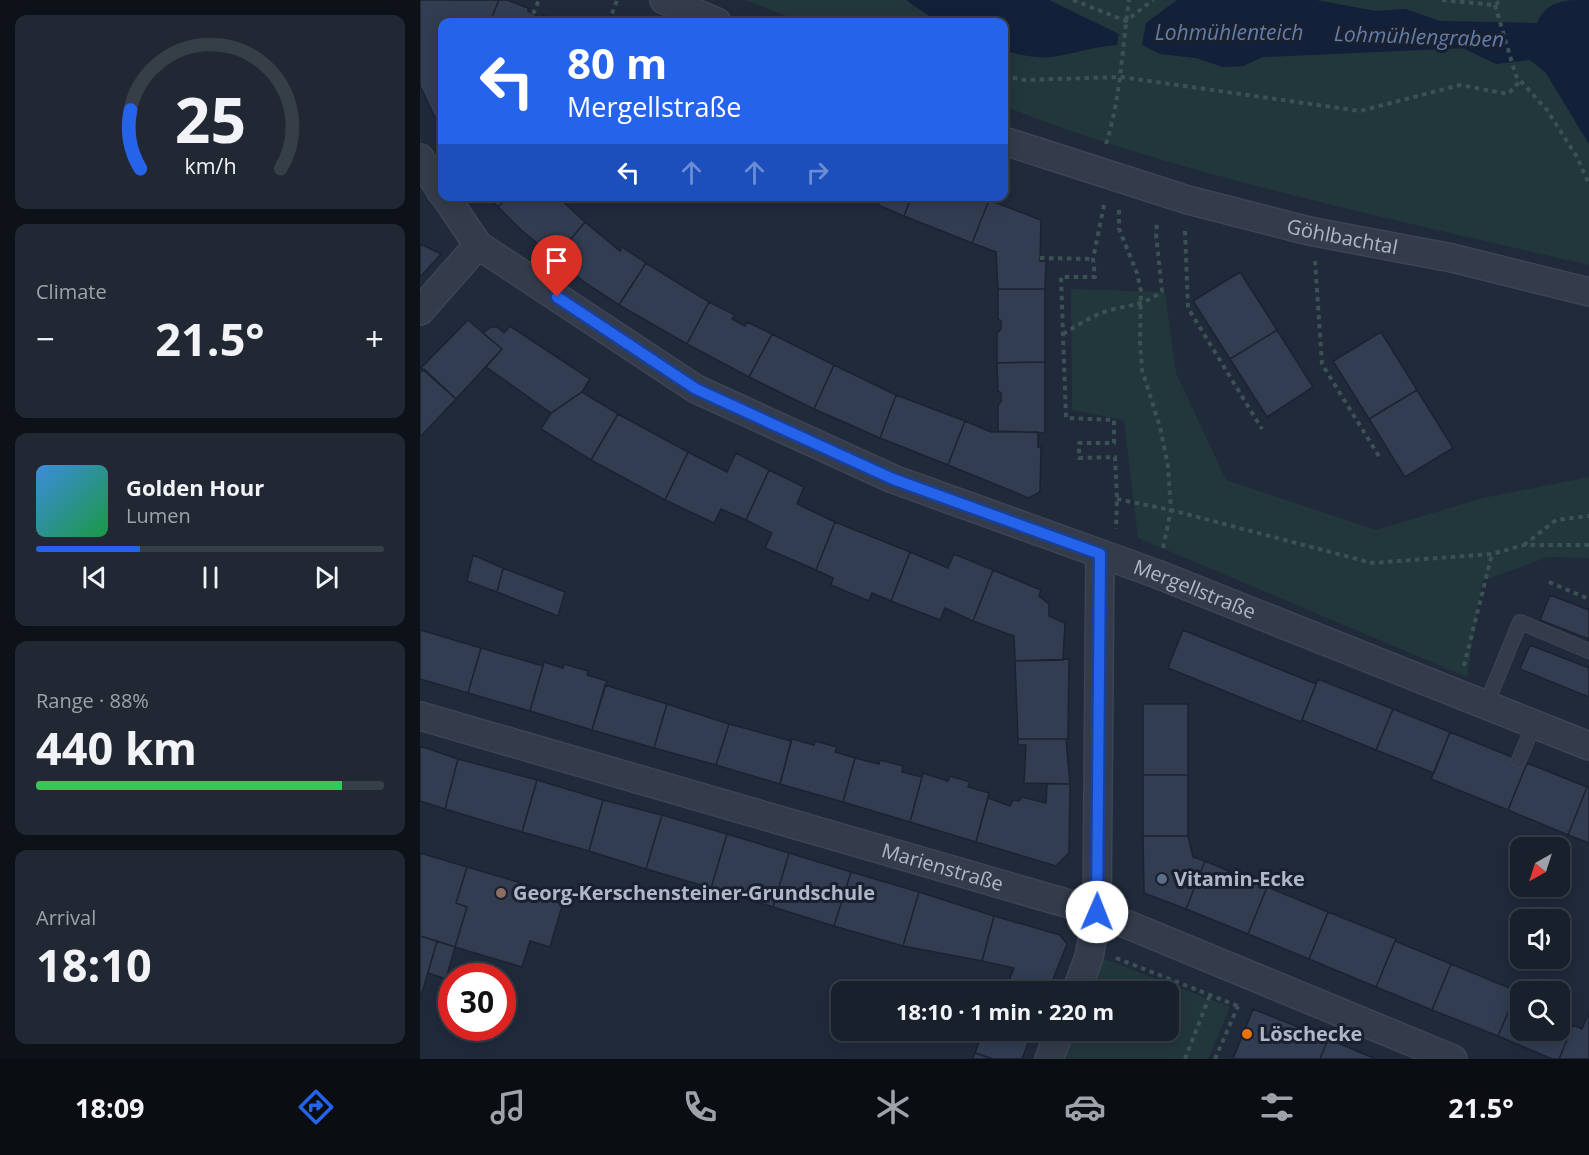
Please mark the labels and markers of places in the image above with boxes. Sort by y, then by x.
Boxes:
pin [531,235,582,297]
place label: Vitamin-Ecke [1174,865,1305,892]
marker: Vitamin-Ecke [1155,872,1169,886]
place label: Georg-Kerschensteiner-Grundschule [513,879,875,906]
marker: Georg-Kerschensteiner-Grundschule [494,886,508,900]
place label: Löschecke [1259,1020,1362,1047]
marker: Löschecke [1240,1027,1254,1041]

